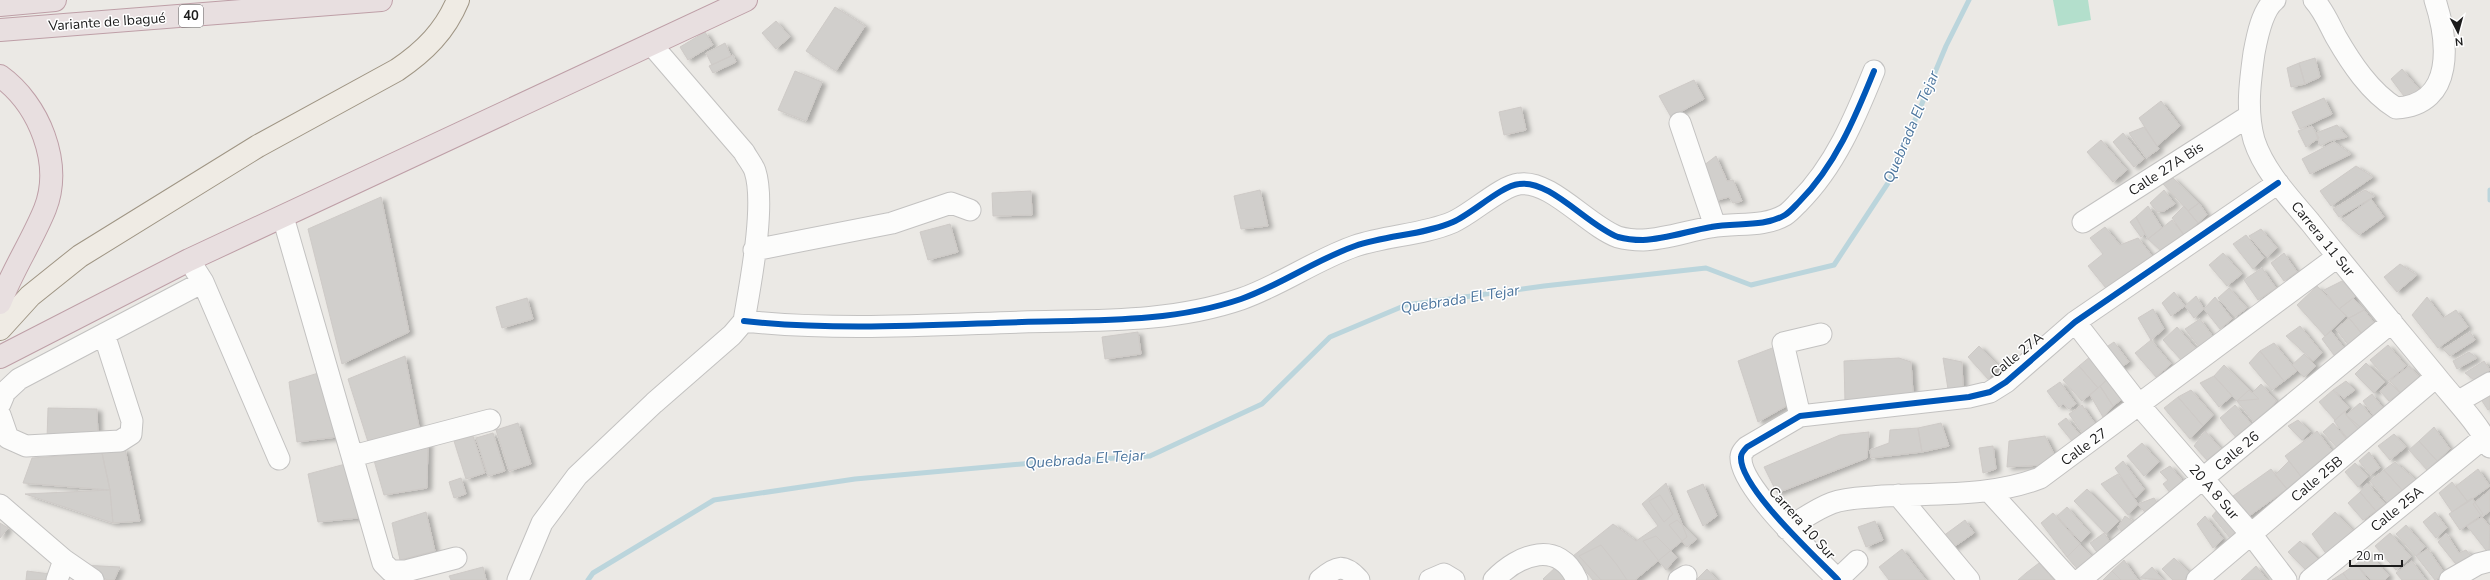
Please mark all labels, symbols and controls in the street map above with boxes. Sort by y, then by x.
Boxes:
road number: 40 [179,5,203,27]
street label: Variante de Ibagué [47,8,166,36]
north arrow [2438,12,2478,52]
text: N [2454,34,2464,49]
water label: Quebrada El Tejar [1878,67,1944,186]
street label: Calle 27A Bis [2125,137,2207,200]
street label: Carrera 11 Sur [2287,197,2359,281]
water label: Quebrada El Tejar [1399,280,1522,318]
street label: Calle 27A [1987,328,2047,382]
street label: Calle 27 [2057,424,2111,470]
street label: Calle 26 [2211,427,2263,475]
water label: Quebrada El Tejar [1024,445,1146,473]
street label: Calle 25B [2287,452,2347,506]
street label: 20 A 8 Sur [2185,460,2243,524]
street label: Calle 25A [2367,482,2427,536]
street label: Carrera 10 Sur [1764,483,1840,563]
scale bar [2350,542,2402,568]
text: 20 m [2356,548,2384,564]

